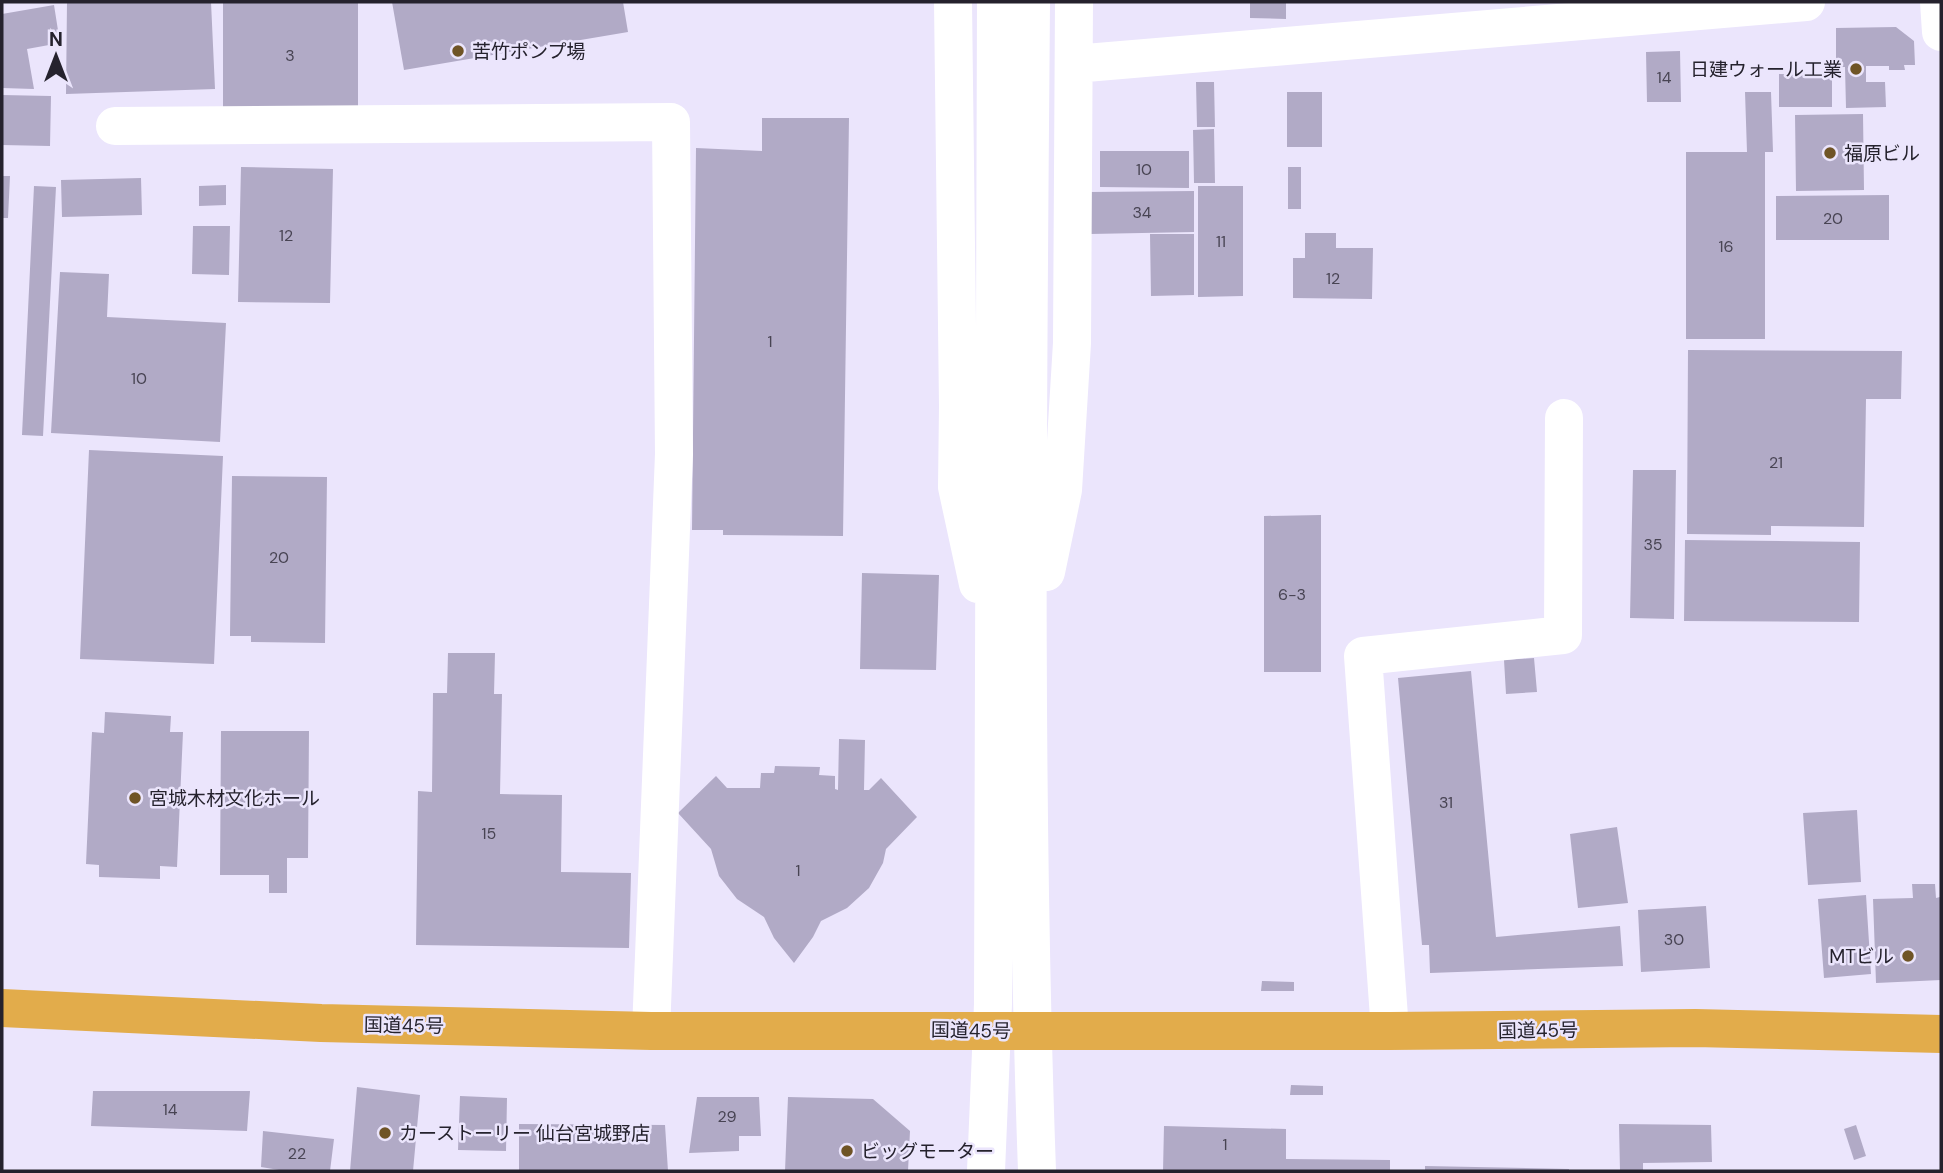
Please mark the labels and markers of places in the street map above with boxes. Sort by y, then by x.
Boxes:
place label: 苦竹ポンプ場 [472,39,585,64]
marker: 苦竹ポンプ場 [450,43,466,59]
place label: 日建ウォール工業 [1690,57,1842,82]
marker: 日建ウォール工業 [1848,61,1864,77]
place label: 福原ビル [1844,141,1920,166]
marker: 福原ビル [1822,145,1838,161]
place label: 宮城木材文化ホール [149,786,320,811]
marker: 宮城木材文化ホール [127,790,143,806]
place label: MTビル [1829,944,1894,969]
marker: MTビル [1900,948,1916,964]
place label: カーストーリー 仙台宮城野店 [399,1121,650,1146]
marker: カーストーリー 仙台宮城野店 [377,1125,393,1141]
place label: ビッグモーター [861,1139,994,1164]
marker: ビッグモーター [839,1143,855,1159]

